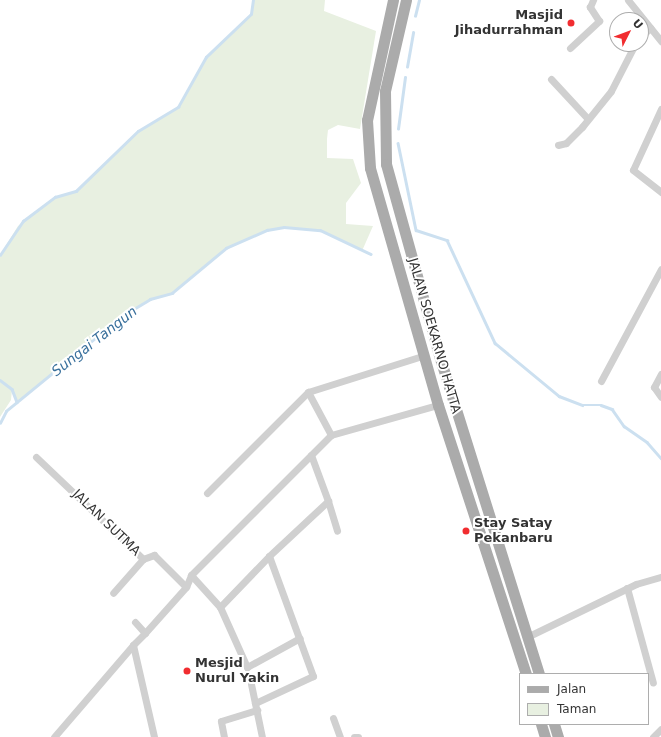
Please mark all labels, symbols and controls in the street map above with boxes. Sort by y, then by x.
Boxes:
place label: Masjid Jihadurrahman [455,8,563,39]
north arrow [609,12,649,52]
text: U [630,17,645,32]
marker: Masjid Jihadurrahman [566,18,576,28]
street label: JALAN SOEKARNO HATTA [404,256,464,416]
water label: Sungai Tangun [48,302,140,380]
street label: JALAN SUTMA [69,487,143,559]
place label: Stay Satay Pekanbaru [474,516,553,547]
marker: Stay Satay Pekanbaru [461,526,471,536]
place label: Mesjid Nurul Yakin [195,656,279,687]
marker: Mesjid Nurul Yakin [182,666,192,676]
legend [519,673,649,725]
text: Jalan [557,682,586,696]
text: Taman [557,702,596,716]

